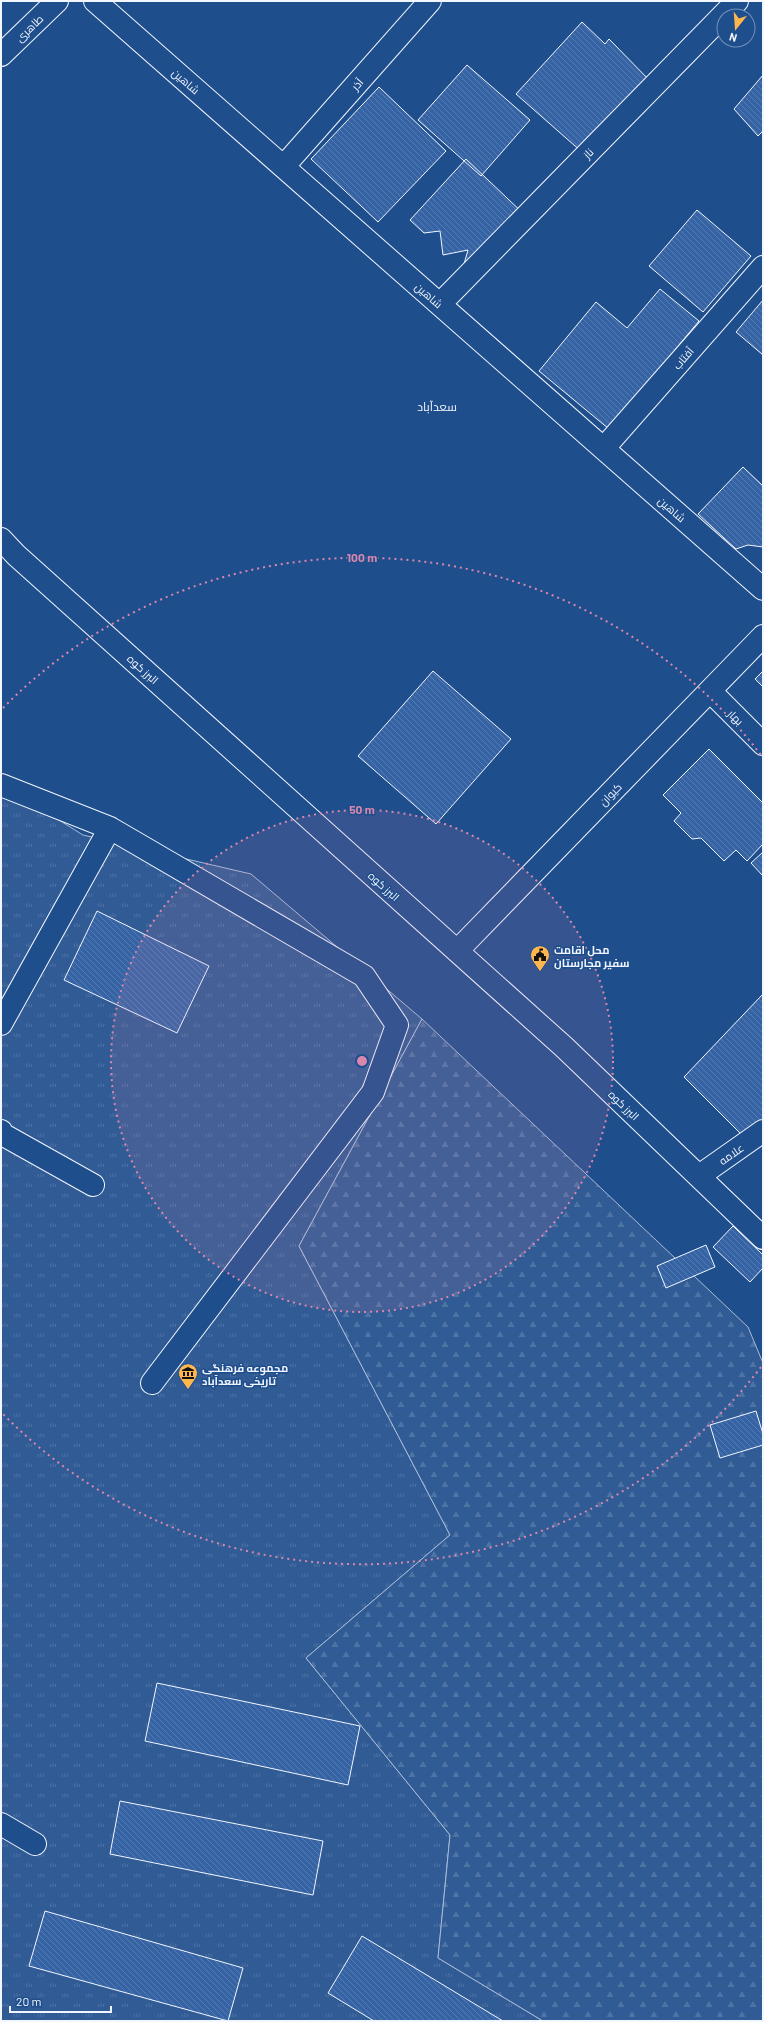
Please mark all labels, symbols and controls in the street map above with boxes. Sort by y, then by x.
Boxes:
north arrow [716,8,756,48]
street label: طاهری [12,12,46,45]
text: N [728,31,738,45]
street label: شاهین [169,66,202,97]
street label: آذر [348,75,366,94]
street label: ناز [579,145,597,162]
street label: شاهین [412,280,445,311]
street label: آفتاب [670,344,696,372]
district label: سعدآباد [417,399,457,414]
street label: شاهین [655,494,688,525]
text: 100 m [347,550,377,564]
street label: البرز کوه [124,652,161,687]
street label: بهار [724,706,746,728]
street label: کیوان [596,780,625,809]
text: 50 m [349,802,375,816]
street label: البرز کوه [365,869,402,904]
place label: محل اقامت سفیر مجارستان [554,943,629,970]
public building icon: محل اقامت سفیر مجارستان [529,944,551,972]
centre of rings [355,1054,369,1068]
street label: البرز کوه [605,1087,642,1123]
street label: علامه [716,1141,746,1167]
place label: مجموعه فرهنگی تاریخی سعدآباد [202,1361,288,1388]
museum icon: مجموعه فرهنگی تاریخی سعدآباد [177,1362,199,1390]
scale bar [10,1988,111,2014]
text: 20 m [16,1994,42,2008]

